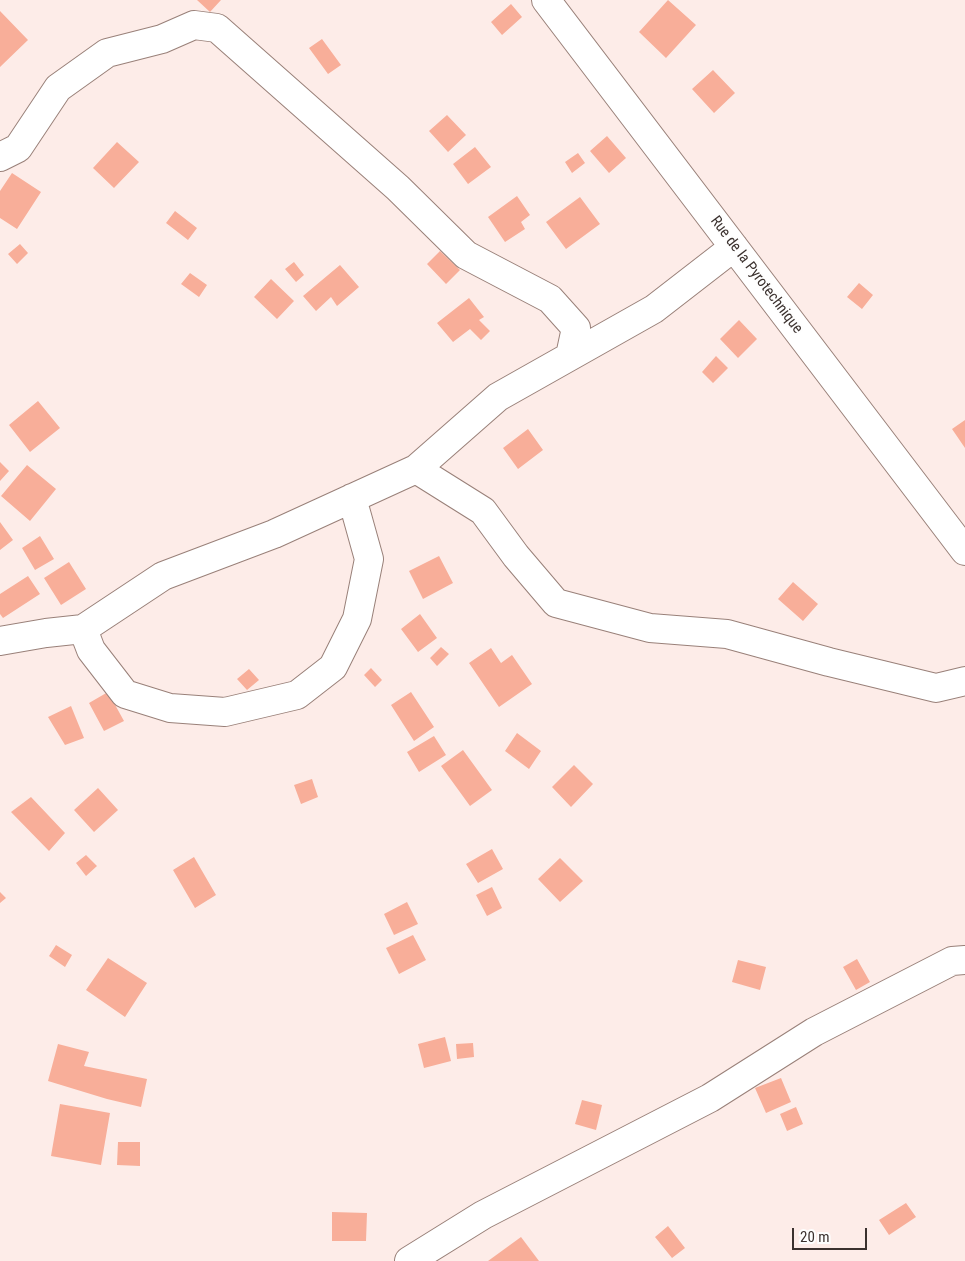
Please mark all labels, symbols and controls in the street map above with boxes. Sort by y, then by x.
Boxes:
street label: Rue de la Pyrotechnique [706,213,806,337]
scale bar [795,1218,870,1250]
text: 20 m [800,1228,830,1246]

